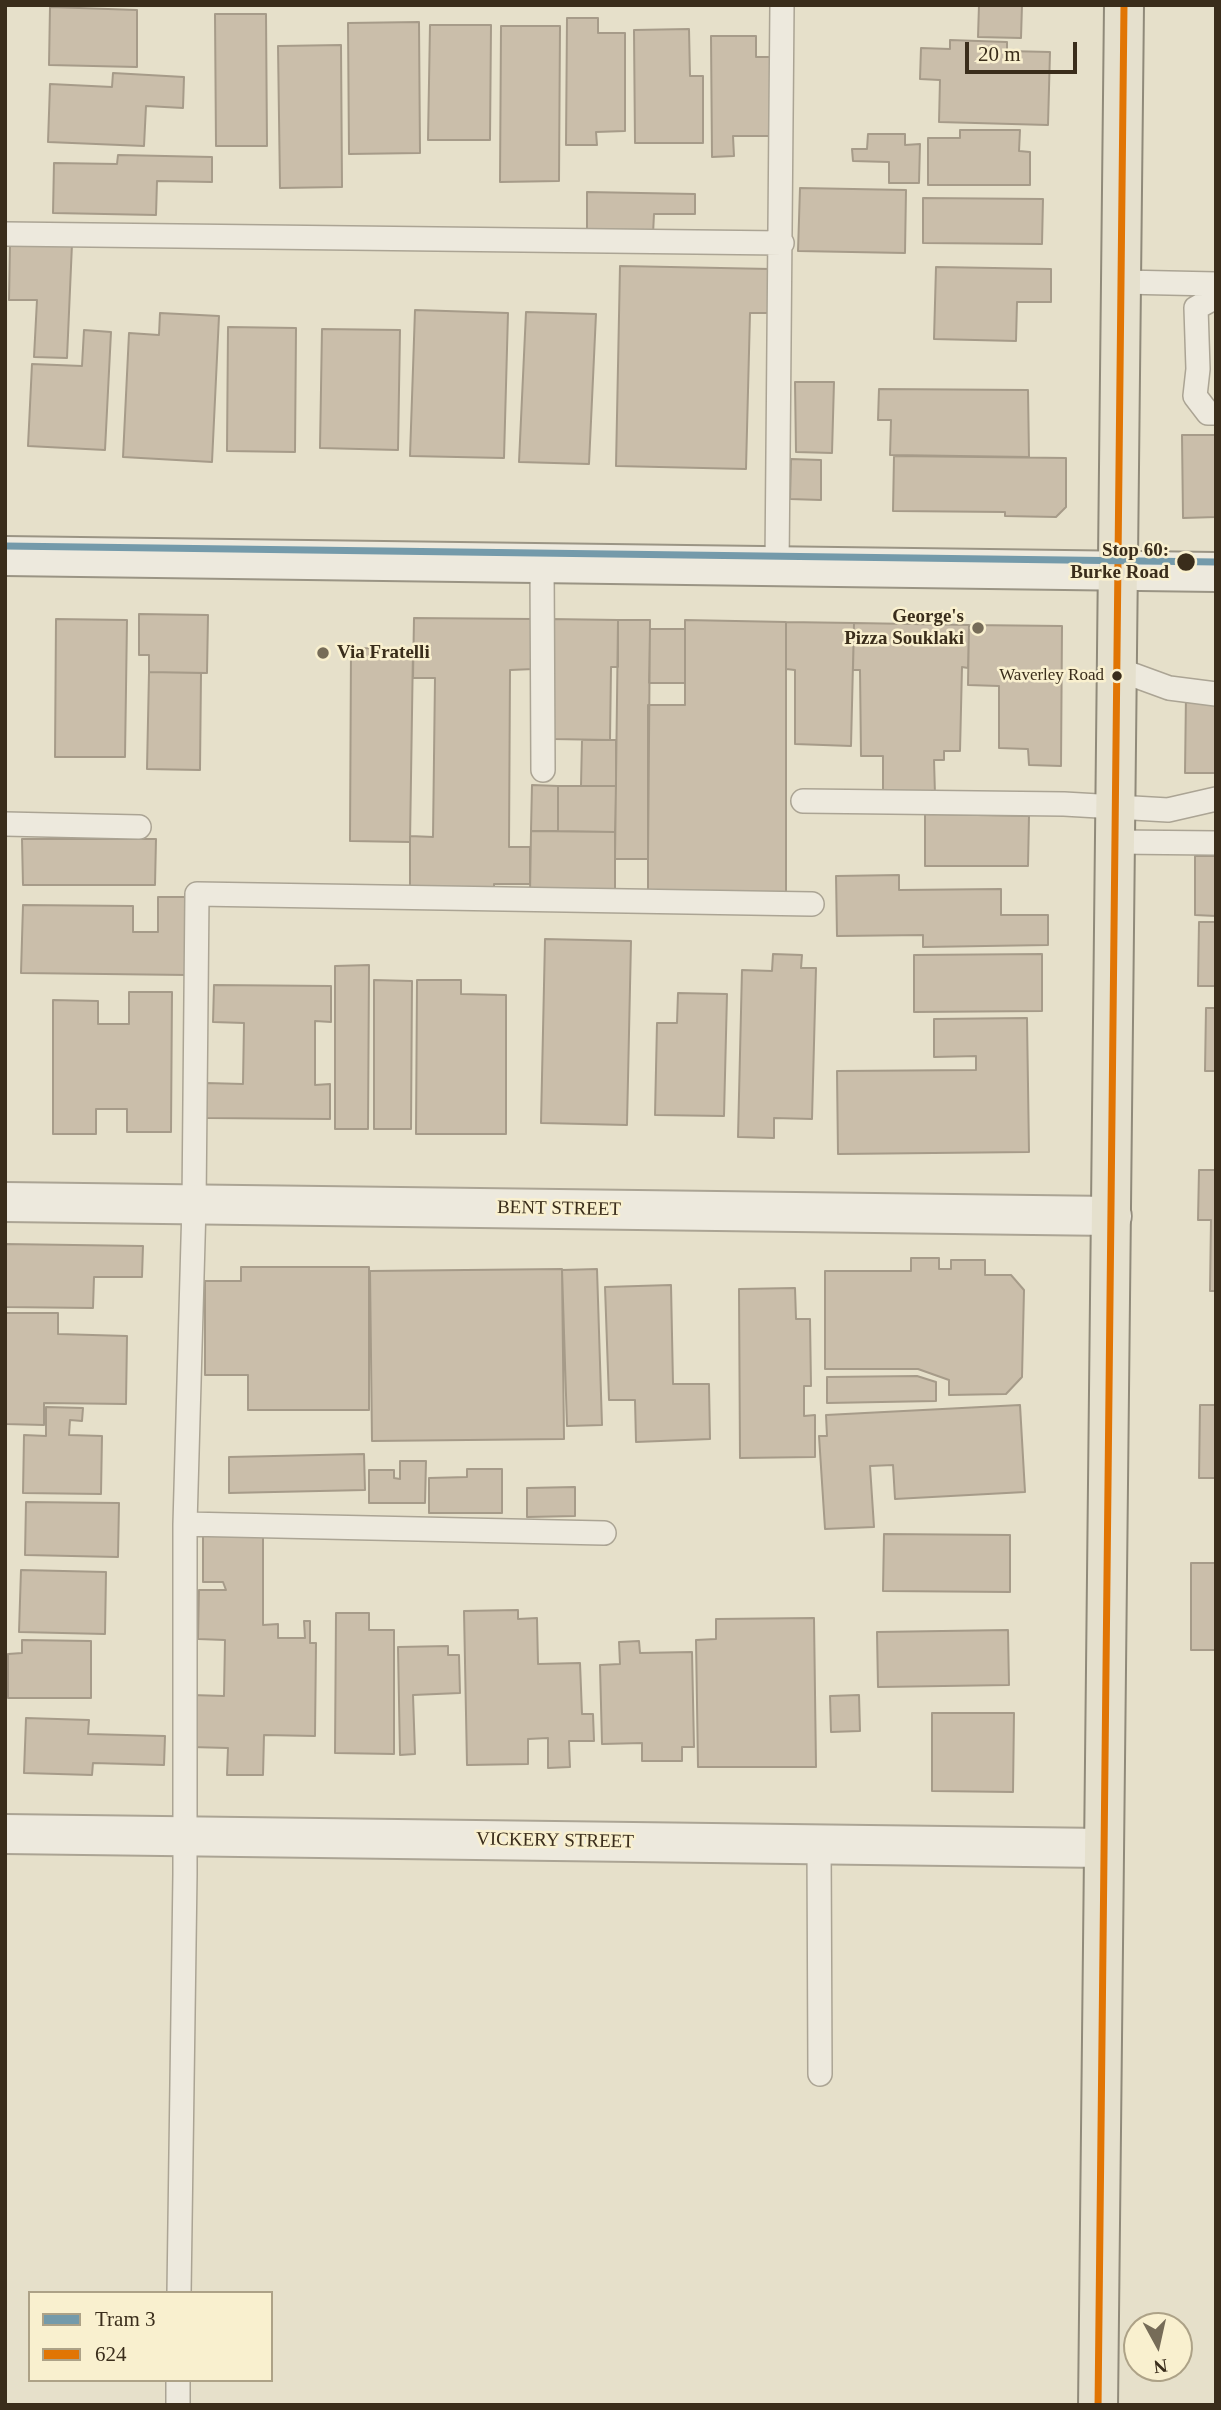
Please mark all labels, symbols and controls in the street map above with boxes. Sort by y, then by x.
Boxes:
scale bar [969,28,1081,72]
text: 20 m [978,42,1021,66]
place label: Stop 60: Burke Road [1070,540,1169,584]
marker: Stop 60: Burke Road [1175,551,1197,573]
place label: George's Pizza Souklaki [844,606,964,650]
marker: George's Pizza Souklaki [970,620,986,636]
place label: Via Fratelli [337,642,430,664]
marker: Via Fratelli [315,645,331,661]
place label: Waverley Road [999,666,1104,686]
marker: Waverley Road [1110,669,1124,683]
street label: BENT STREET [497,1197,621,1221]
street label: VICKERY STREET [476,1828,634,1854]
legend [28,2291,273,2382]
text: Tram 3 [95,2307,156,2331]
north arrow [1123,2312,1193,2382]
text: 624 [95,2342,127,2366]
text: N [1152,2355,1169,2378]

